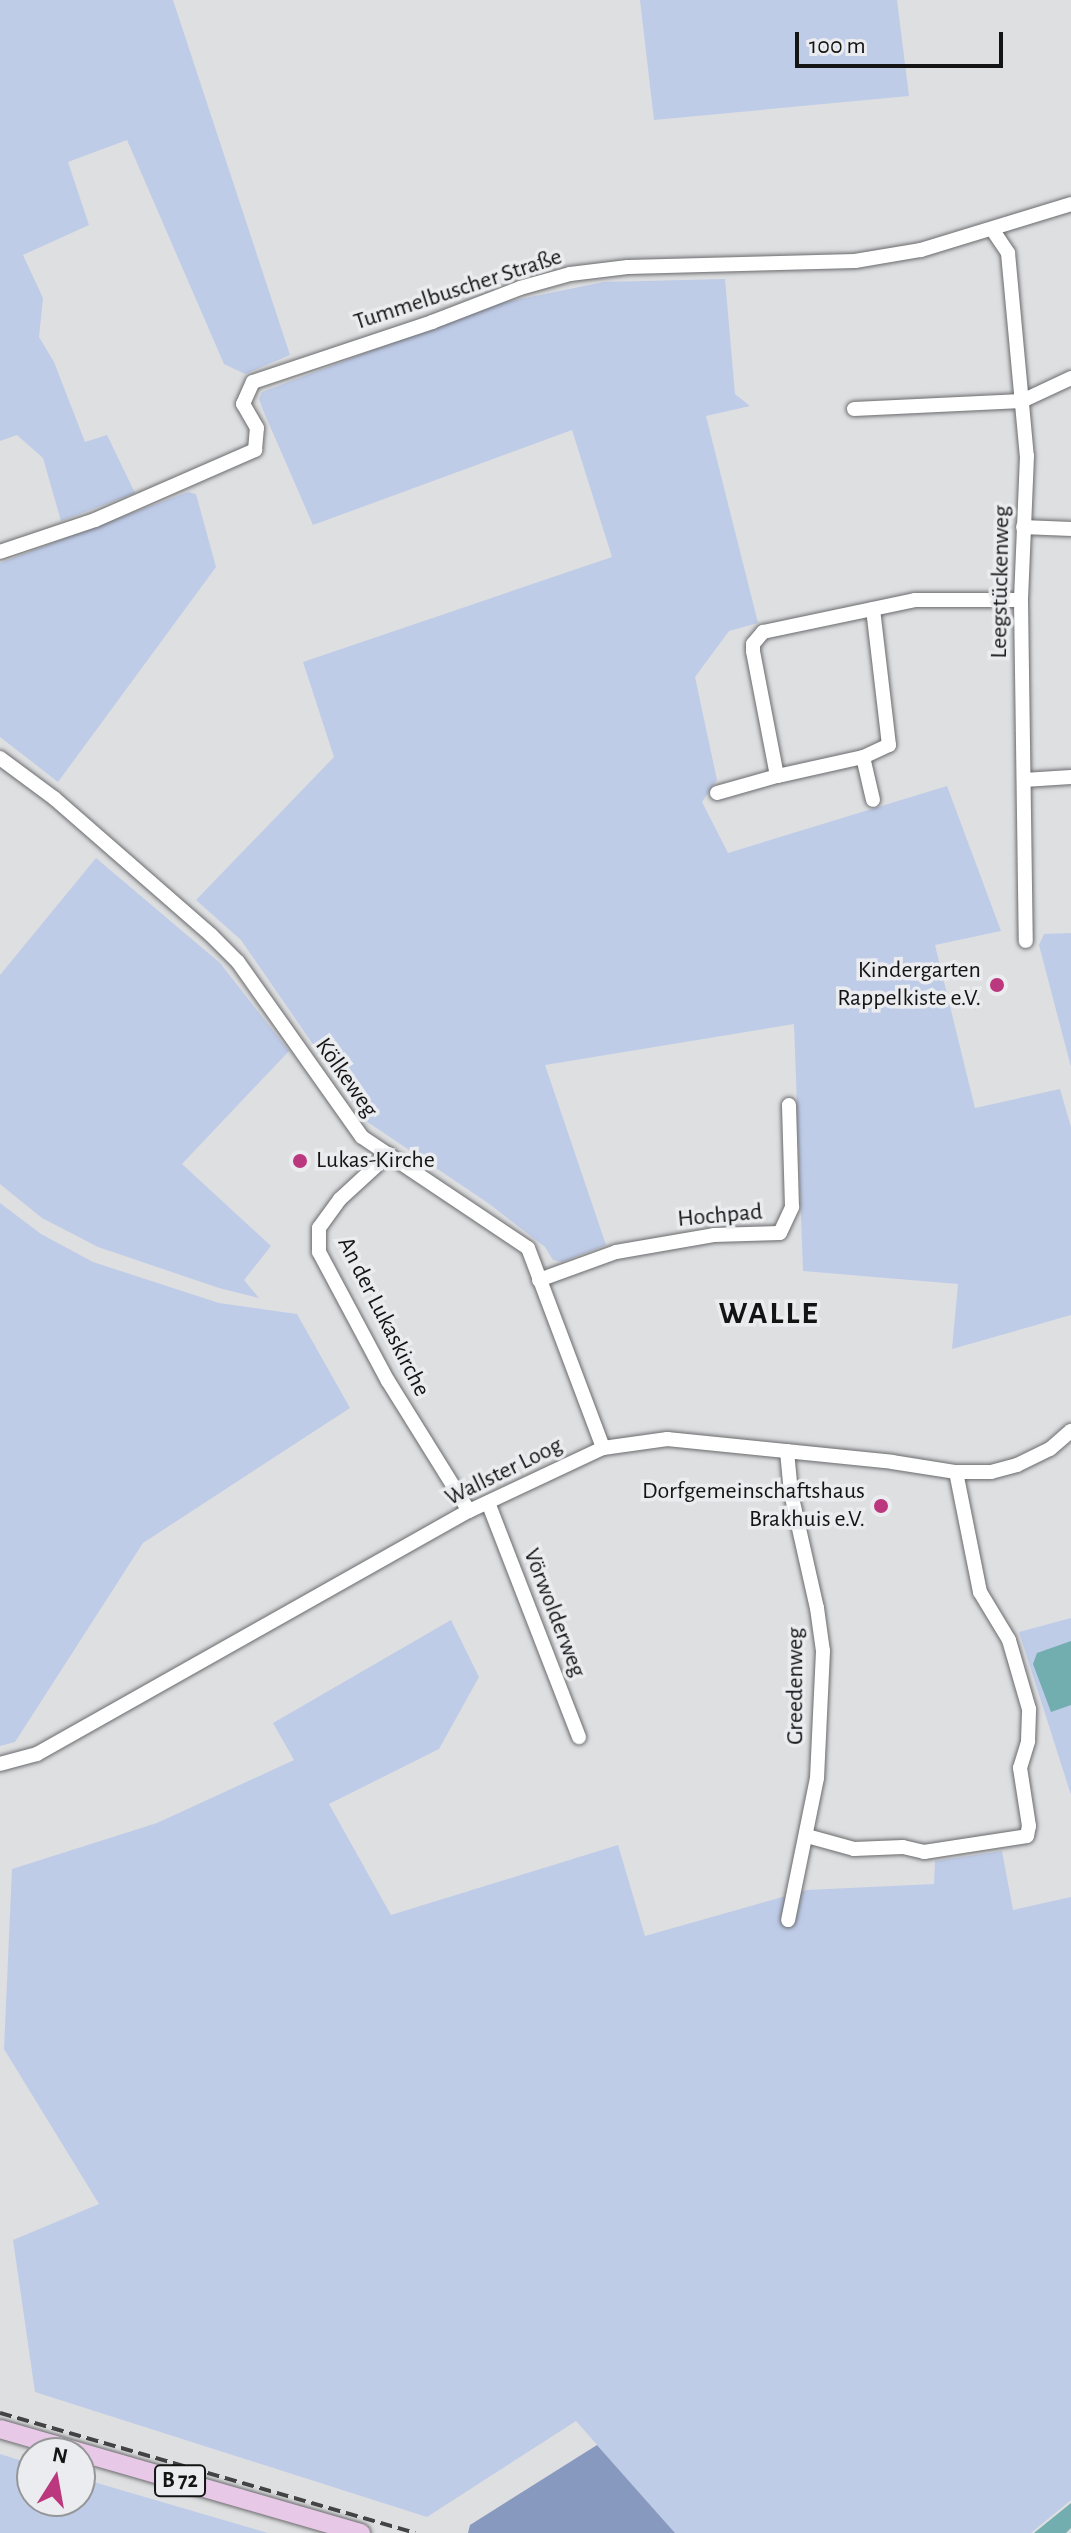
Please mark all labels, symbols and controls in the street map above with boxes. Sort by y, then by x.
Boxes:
scale bar [799,16,1007,66]
text: 100 m [809,34,866,58]
street label: Tummelbuscher Straße [350,243,566,337]
street label: Leegstückenweg [985,505,1017,659]
place label: Kindergarten Rappelkiste e.V. [837,957,981,1013]
marker: Kindergarten Rappelkiste e.V. [988,976,1006,994]
street label: Kölkeweg [308,1033,384,1123]
place label: Lukas-Kirche [316,1147,435,1175]
marker: Lukas-Kirche [291,1152,309,1170]
street label: Hochpad [676,1198,764,1234]
street label: An der Lukaskirche [330,1232,436,1402]
district label: WALLE [718,1294,820,1332]
street label: Wallster Loog [441,1431,567,1513]
place label: Dorfgemeinschaftshaus Brakhuis e.V. [642,1478,865,1534]
marker: Dorfgemeinschaftshaus Brakhuis e.V. [872,1497,890,1515]
street label: Vörwolderweg [516,1545,592,1681]
street label: Greedenweg [782,1627,810,1745]
north arrow [16,2437,96,2517]
text: N [51,2443,70,2468]
road number: B 72 [154,2463,206,2499]

